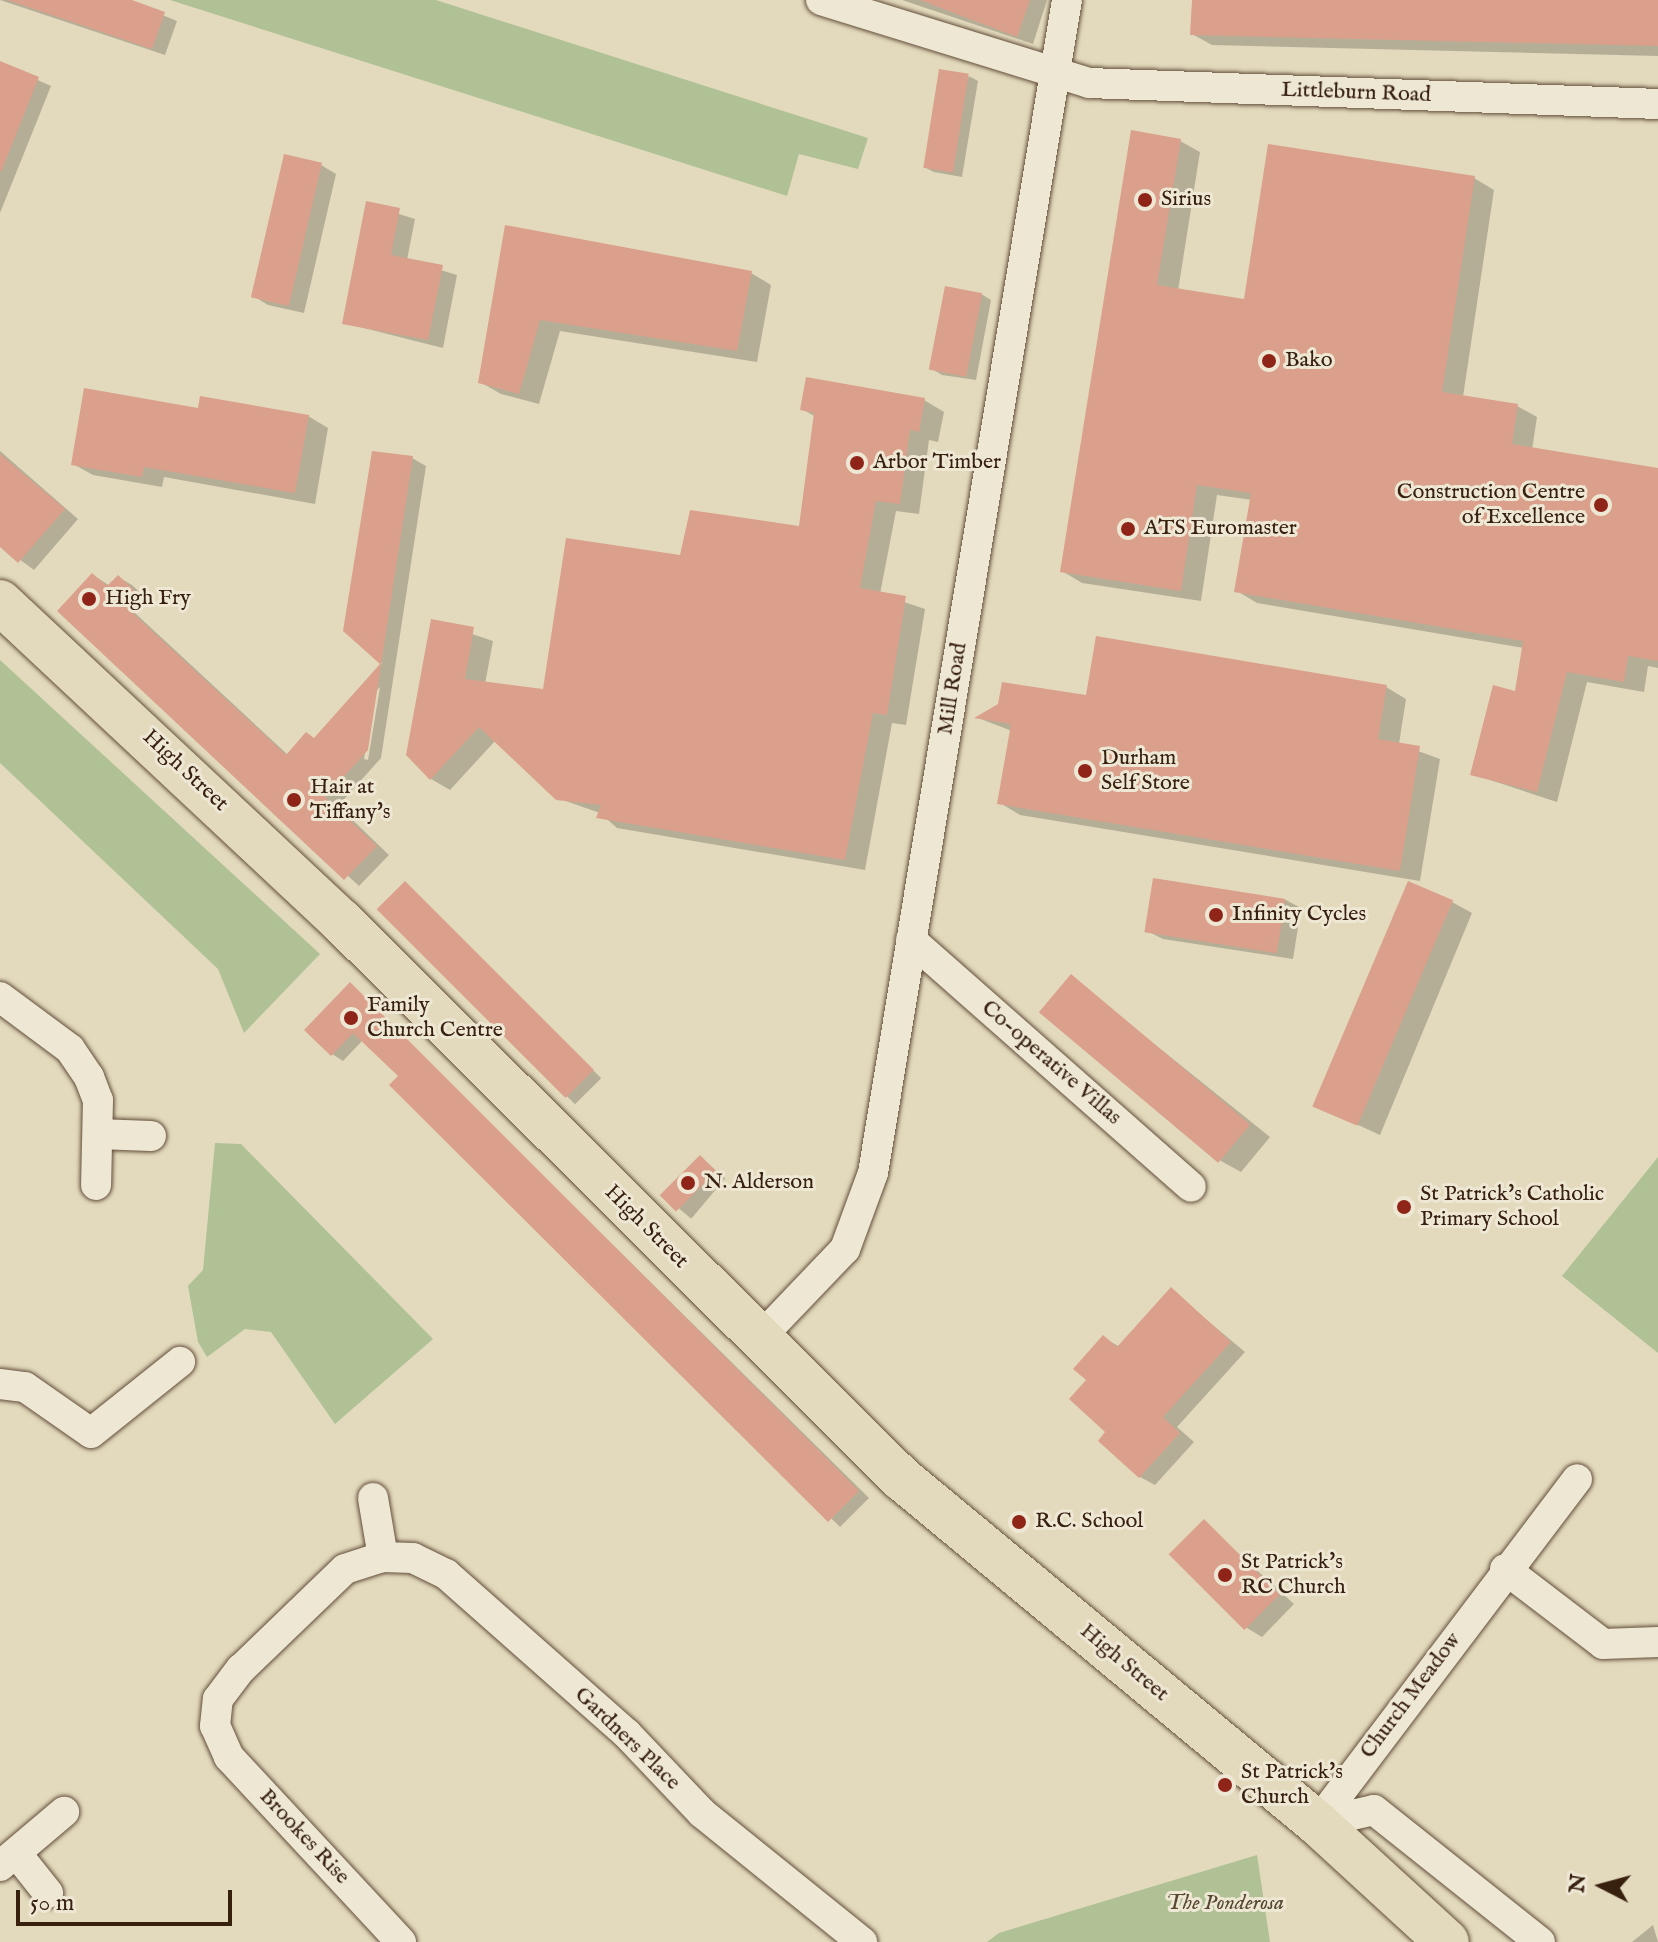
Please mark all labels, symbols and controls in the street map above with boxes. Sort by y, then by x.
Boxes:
street label: Littleburn Road [1281,77,1431,109]
place label: Sirius [1161,187,1211,213]
marker: Sirius [1136,191,1154,209]
place label: Bako [1285,348,1333,374]
marker: Bako [1260,352,1278,370]
place label: Arbor Timber [873,450,1001,476]
marker: Arbor Timber [848,454,866,472]
place label: Construction Centre of Excellence [1397,479,1585,530]
marker: Construction Centre of Excellence [1592,496,1610,514]
place label: ATS Euromaster [1144,516,1297,542]
marker: ATS Euromaster [1119,520,1137,538]
place label: High Fry [105,586,191,612]
marker: High Fry [80,590,98,608]
street label: Mill Road [933,641,973,737]
street label: High Street [137,725,233,817]
place label: Durham Self Store [1101,745,1190,796]
marker: Durham Self Store [1076,762,1094,780]
place label: Hair at Tiffany's [310,774,391,826]
marker: Hair at Tiffany's [285,791,303,809]
place label: Infinity Cycles [1232,902,1366,928]
marker: Infinity Cycles [1207,906,1225,924]
place label: Family Church Centre [367,992,503,1044]
street label: Co-operative Villas [976,995,1126,1131]
marker: Family Church Centre [342,1009,360,1027]
place label: N. Alderson [704,1170,814,1196]
marker: N. Alderson [679,1174,697,1192]
street label: High Street [599,1180,693,1274]
place label: St Patrick's Catholic Primary School [1420,1181,1604,1232]
marker: St Patrick's Catholic Primary School [1395,1198,1413,1216]
place label: R.C. School [1035,1509,1143,1535]
marker: R.C. School [1010,1513,1028,1531]
place label: St Patrick's RC Church [1241,1549,1346,1600]
marker: St Patrick's RC Church [1216,1566,1234,1584]
street label: High Street [1074,1618,1174,1708]
street label: Church Meadow [1355,1628,1467,1764]
street label: Gardners Place [569,1682,685,1796]
place label: St Patrick's Church [1241,1759,1343,1810]
marker: St Patrick's Church [1216,1776,1234,1794]
street label: Brookes Rise [253,1784,355,1890]
north arrow [1562,1846,1642,1926]
text: N [1563,1873,1593,1894]
scale bar [20,1874,236,1924]
text: 50 m [30,1888,74,1919]
park label: The Ponderosa [1166,1891,1284,1917]

